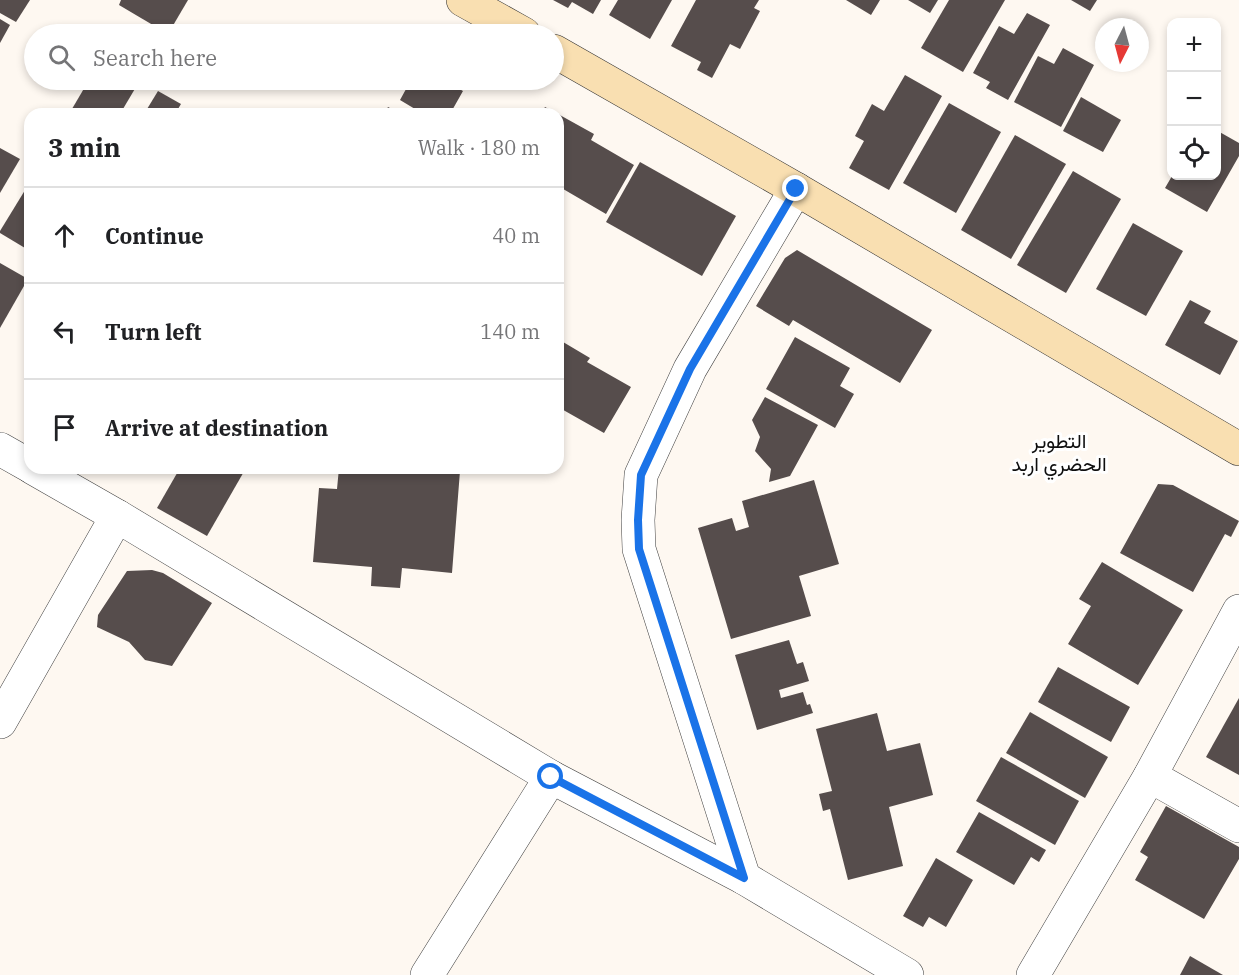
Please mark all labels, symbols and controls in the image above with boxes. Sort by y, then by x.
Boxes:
north arrow [1095,18,1149,72]
map controls [1167,18,1221,180]
button: + [1167,18,1221,72]
search box [24,24,564,90]
icon: search [45,41,78,74]
text: Search here [93,43,217,72]
button: − [1167,72,1221,126]
button: locate [1167,126,1221,180]
text: 3 min [48,130,121,164]
text: Walk · 180 m [418,134,540,161]
route end [782,175,808,201]
icon: ahead [48,219,81,252]
text: Continue [105,221,204,250]
text: 40 m [492,222,540,249]
icon: left [48,315,81,348]
text: Turn left [105,317,201,346]
text: 140 m [480,318,540,345]
icon: arrive [48,411,81,444]
text: Arrive at destination [105,413,328,442]
district label: التطوير الحضري اربد [1011,427,1107,481]
route start [537,763,563,789]

